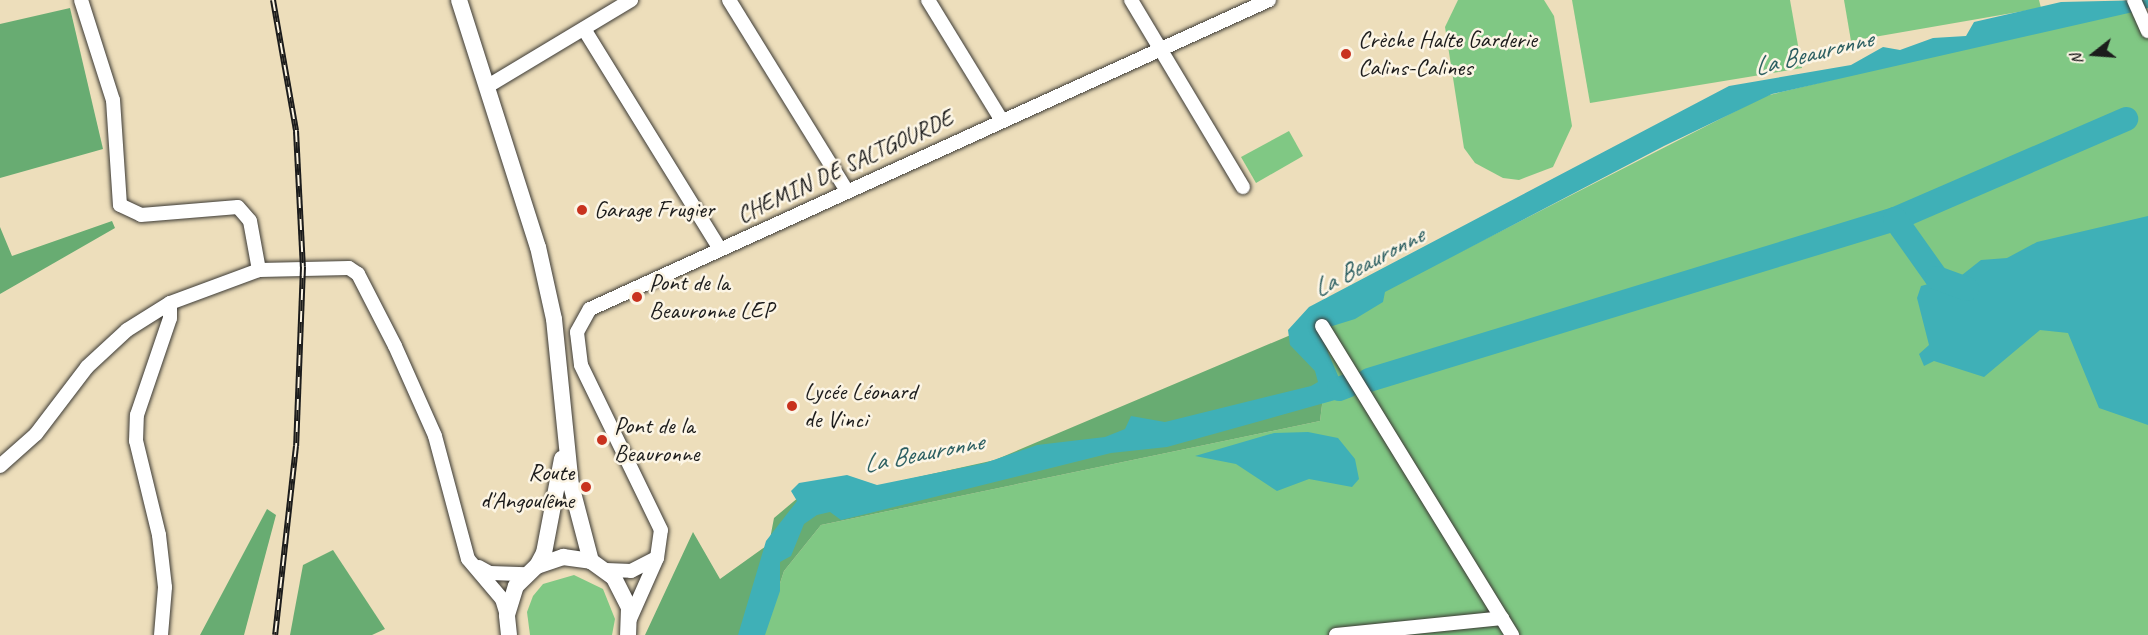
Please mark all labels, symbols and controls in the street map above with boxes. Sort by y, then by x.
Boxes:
water label: La Beauronne [1750,23,1876,83]
north arrow [2064,24,2124,84]
place label: Crèche Halte Garderie Calins-Calines [1358,26,1537,82]
marker: Crèche Halte Garderie Calins-Calines [1339,47,1353,61]
text: N [2066,52,2088,67]
street label: CHEMIN DE SALTGOURDE [733,104,957,230]
place label: Garage Frugier [594,196,714,224]
marker: Garage Frugier [575,203,589,217]
water label: La Beauronne [1307,220,1429,304]
place label: Pont de la Beauronne LEP [649,269,774,325]
marker: Pont de la Beauronne LEP [630,290,644,304]
place label: Lycée Léonard de Vinci [804,378,917,434]
marker: Lycée Léonard de Vinci [785,399,799,413]
place label: Pont de la Beauronne [614,412,699,468]
water label: La Beauronne [861,426,985,480]
marker: Pont de la Beauronne [595,433,609,447]
place label: Route d'Angoulême [480,459,574,515]
marker: Route d'Angoulême [579,480,593,494]

